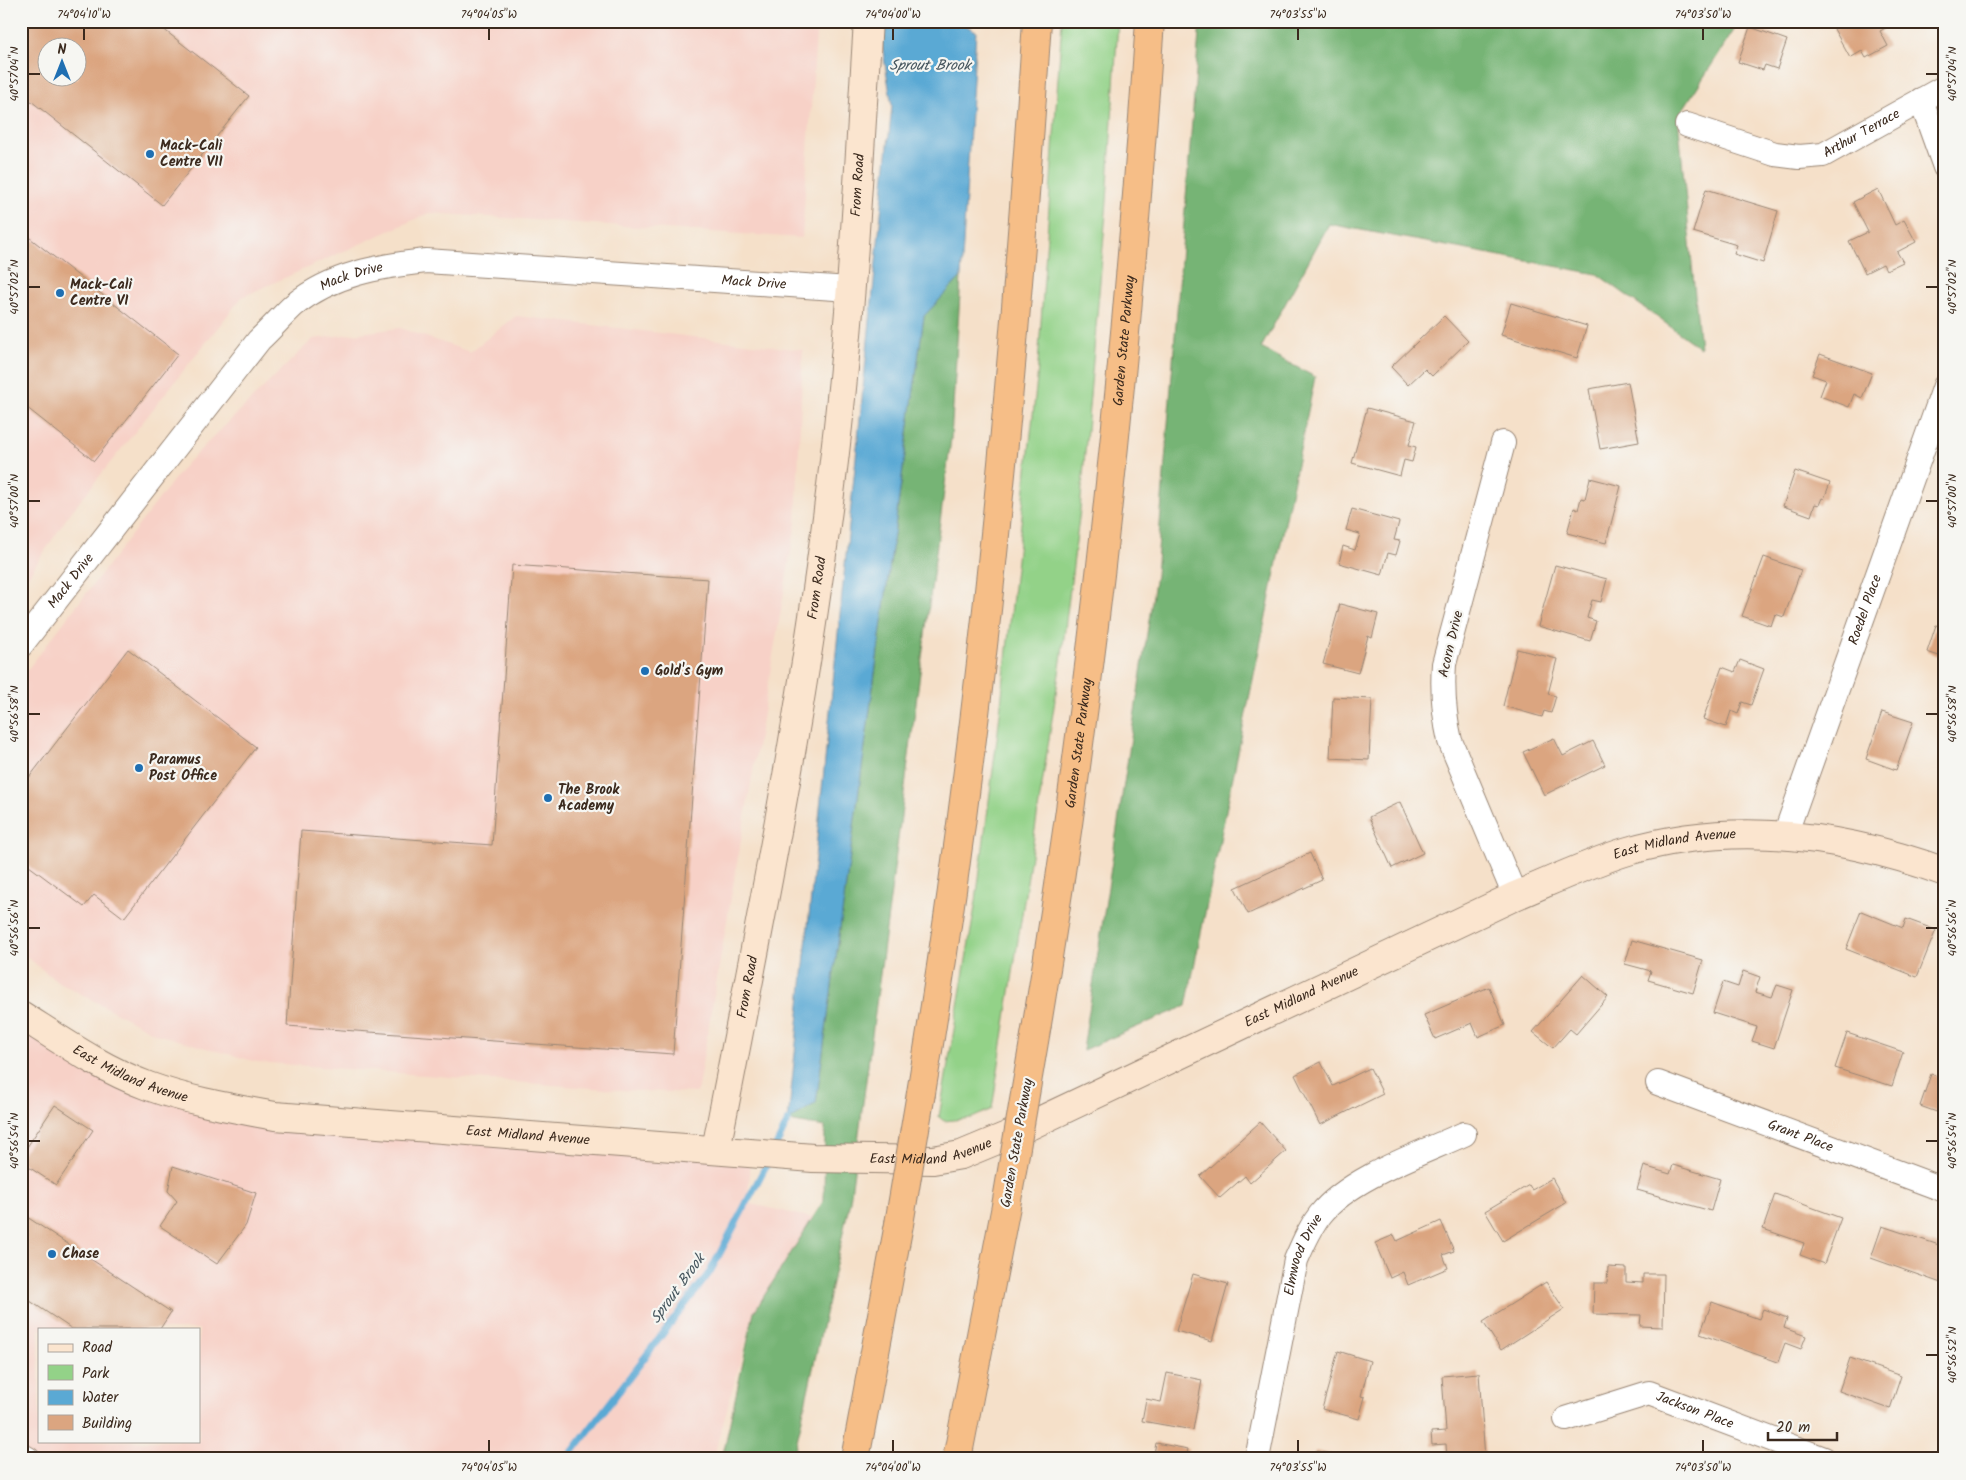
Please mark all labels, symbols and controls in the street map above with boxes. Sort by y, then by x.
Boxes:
text: 74°04'10"W [57,5,111,24]
text: 74°04'05"W [461,5,517,24]
text: 74°04'00"W [865,5,921,24]
text: 74°03'55"W [1269,5,1327,24]
text: 74°03'50"W [1675,5,1731,24]
north arrow [38,38,88,88]
text: N [58,39,67,61]
text: 40°57'04"N [5,46,24,102]
text: 40°57'04"N [1943,46,1962,102]
water label: Sprout Brook [889,54,973,78]
street label: Arthur Terrace [1819,103,1905,164]
place label: Mack-Cali Centre VII [160,135,223,173]
marker: Mack-Cali Centre VII [144,148,156,160]
street label: From Road [845,152,871,218]
street label: Mack Drive [316,256,385,297]
text: 40°57'02"N [5,259,24,315]
text: 40°57'02"N [1943,259,1962,315]
street label: Mack Drive [720,270,788,296]
place label: Mack-Cali Centre VI [70,274,132,312]
street label: Garden State Parkway [1107,274,1141,407]
marker: Mack-Cali Centre VI [54,287,66,299]
text: 40°57'00"N [5,474,24,528]
text: 40°57'00"N [1943,474,1962,528]
street label: Mack Drive [42,548,100,614]
street label: From Road [802,554,833,621]
street label: Roedel Place [1843,571,1888,648]
street label: Acorn Drive [1433,608,1470,680]
place label: Gold's Gym [655,660,724,682]
marker: Gold's Gym [639,665,651,677]
street label: Garden State Parkway [1059,676,1099,810]
text: 40°56'58"N [5,685,24,743]
text: 40°56'58"N [1943,685,1962,743]
place label: Paramus Post Office [149,749,217,787]
marker: Paramus Post Office [133,762,145,774]
place label: The Brook Academy [558,779,620,817]
marker: The Brook Academy [542,792,554,804]
street label: East Midland Avenue [1610,823,1737,866]
text: 40°56'56"N [5,900,24,956]
text: 40°56'56"N [1943,900,1962,956]
street label: From Road [731,953,765,1020]
street label: East Midland Avenue [1241,960,1363,1034]
street label: East Midland Avenue [68,1039,191,1109]
street label: Garden State Parkway [995,1076,1039,1209]
text: 40°56'54"N [5,1113,24,1169]
text: 40°56'54"N [1943,1113,1962,1169]
street label: Grant Place [1765,1114,1837,1159]
street label: East Midland Avenue [465,1120,591,1152]
street label: East Midland Avenue [869,1132,996,1171]
street label: Elmwood Drive [1278,1208,1329,1298]
place label: Chase [62,1243,99,1265]
marker: Chase [46,1248,58,1260]
water label: Sprout Brook [644,1248,713,1329]
text: 40°56'52"N [1943,1326,1962,1384]
legend [38,1328,200,1442]
text: Road [82,1336,113,1360]
text: Park [82,1362,110,1386]
text: Water [82,1386,119,1410]
street label: Jackson Place [1653,1386,1738,1435]
scale bar [1768,1410,1837,1442]
text: Building [82,1412,132,1436]
text: 20 m [1776,1416,1810,1440]
text: 74°04'05"W [461,1458,517,1477]
text: 74°04'00"W [865,1458,921,1477]
text: 74°03'55"W [1269,1458,1327,1477]
text: 74°03'50"W [1675,1458,1731,1477]

